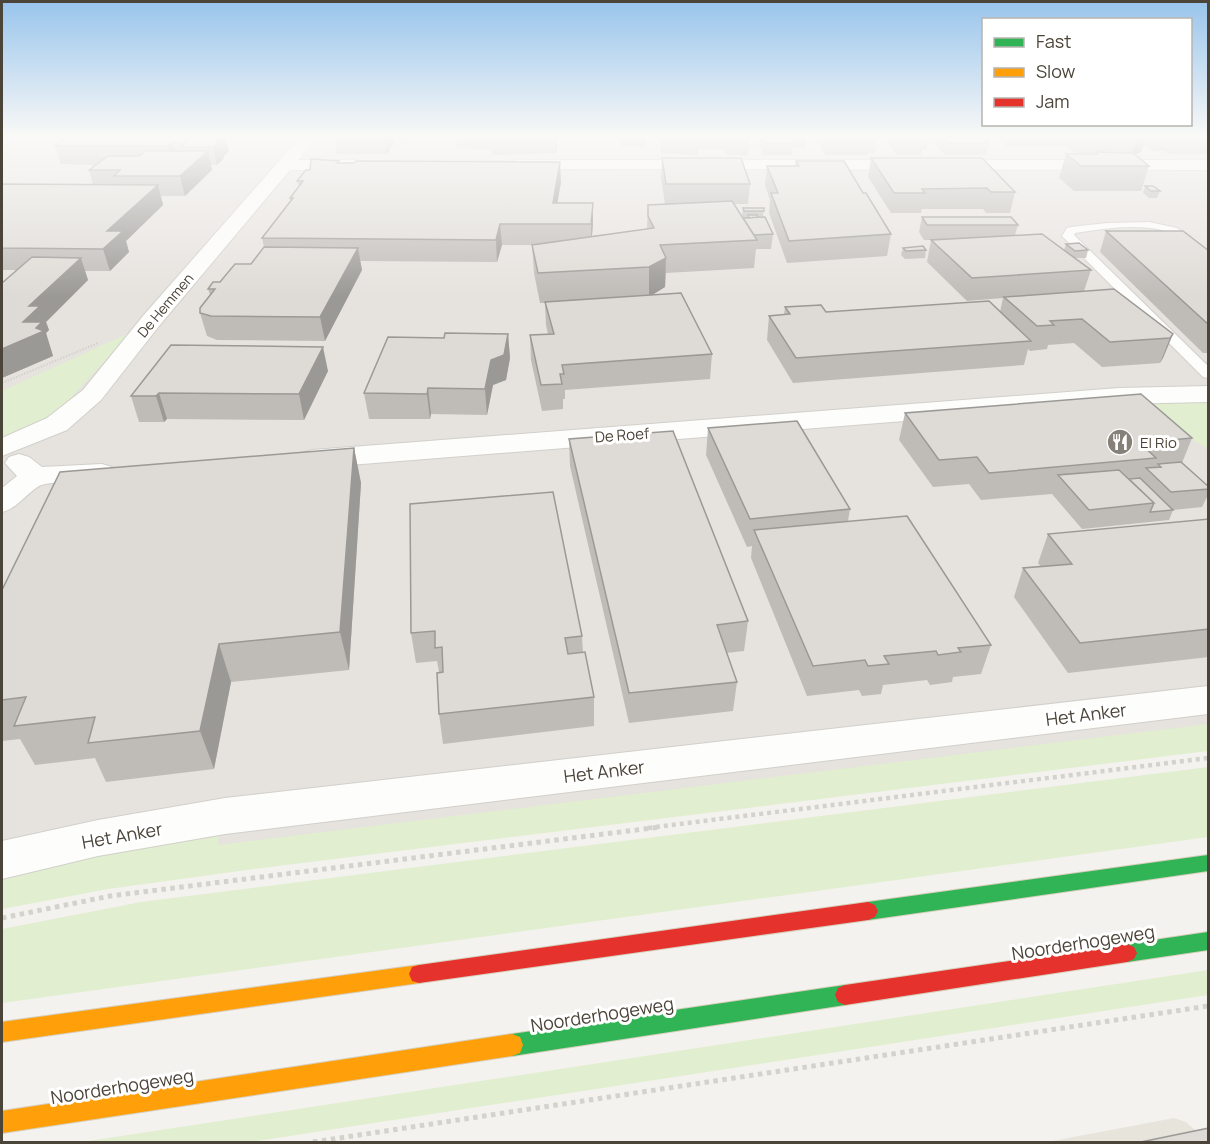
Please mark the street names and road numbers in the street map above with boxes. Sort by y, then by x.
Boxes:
street label: De Hemmen [133,269,197,341]
street label: De Roef [594,423,650,447]
street label: Het Anker [1044,697,1128,731]
street label: Het Anker [562,754,646,788]
street label: Het Anker [80,816,165,854]
street label: Noorderhogeweg [1010,919,1156,965]
street label: Noorderhogeweg [529,991,675,1037]
street label: Noorderhogeweg [49,1063,195,1109]

